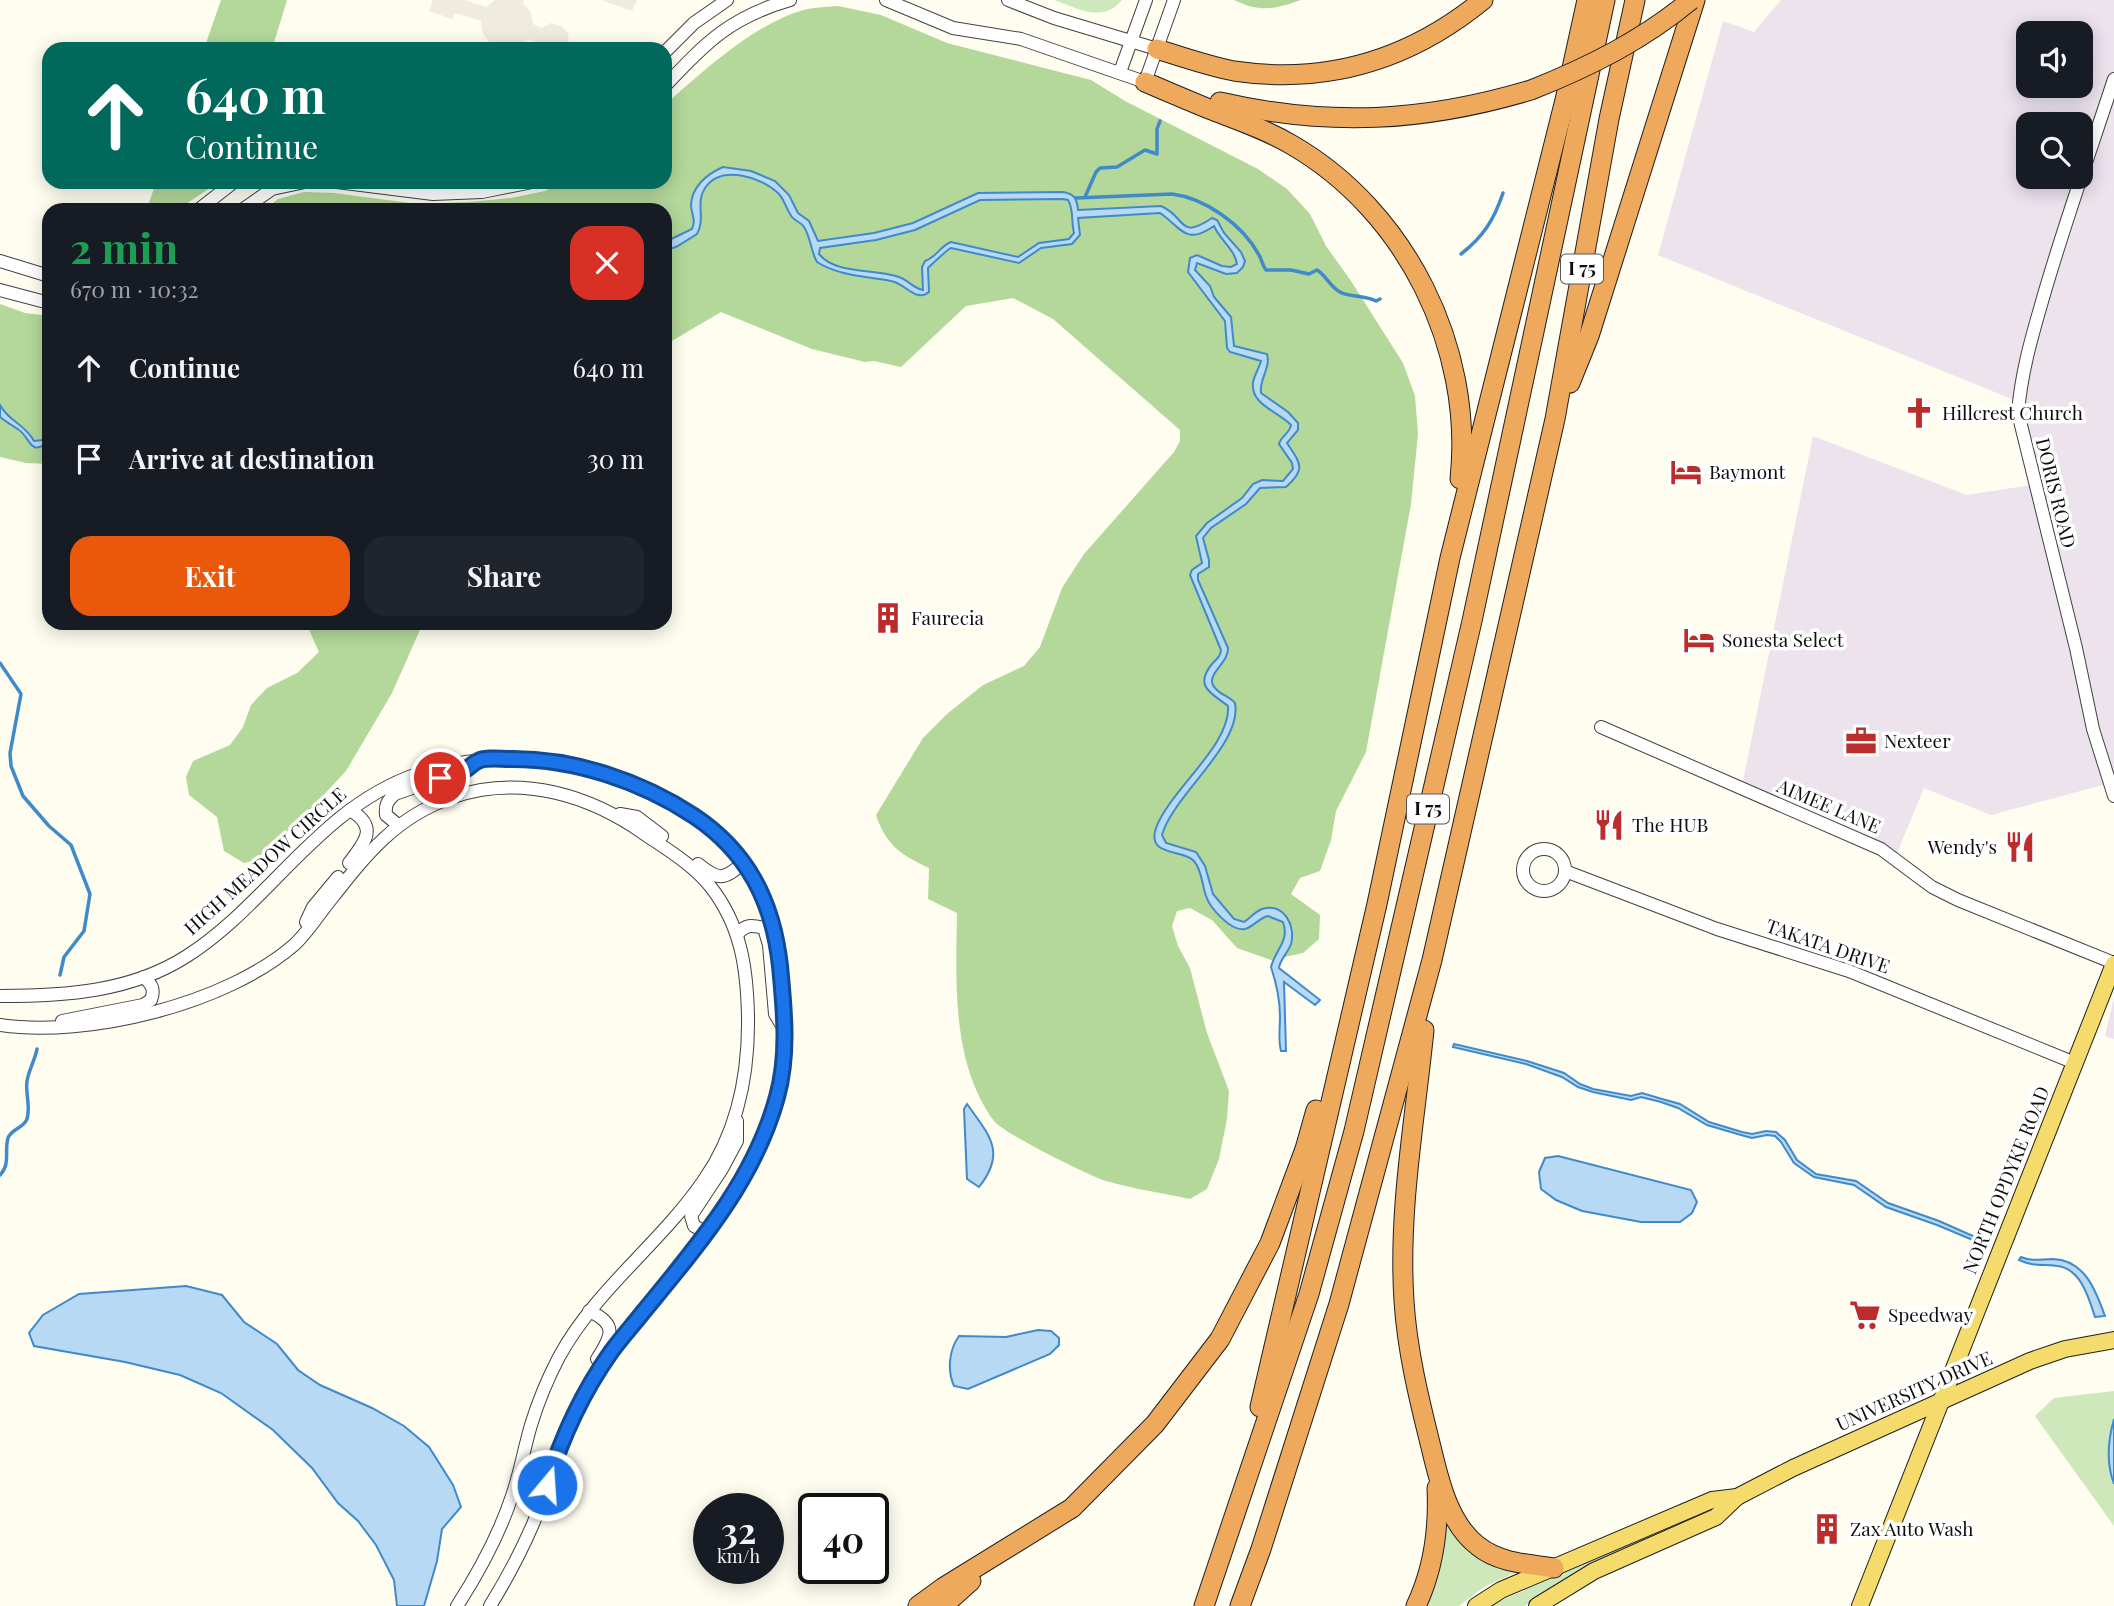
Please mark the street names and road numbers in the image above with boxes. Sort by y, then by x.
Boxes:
road number: I 75 [1561,255,1603,284]
street label: DORIS ROAD [2031,435,2083,551]
street label: AIMEE LANE [1773,771,1885,839]
street label: HIGH MEADOW CIRCLE [178,781,351,940]
road number: I 75 [1407,794,1449,824]
street label: TAKATA DRIVE [1763,912,1894,978]
street label: NORTH OPDYKE ROAD [1956,1082,2055,1277]
street label: UNIVERSITY DRIVE [1831,1344,1996,1436]

